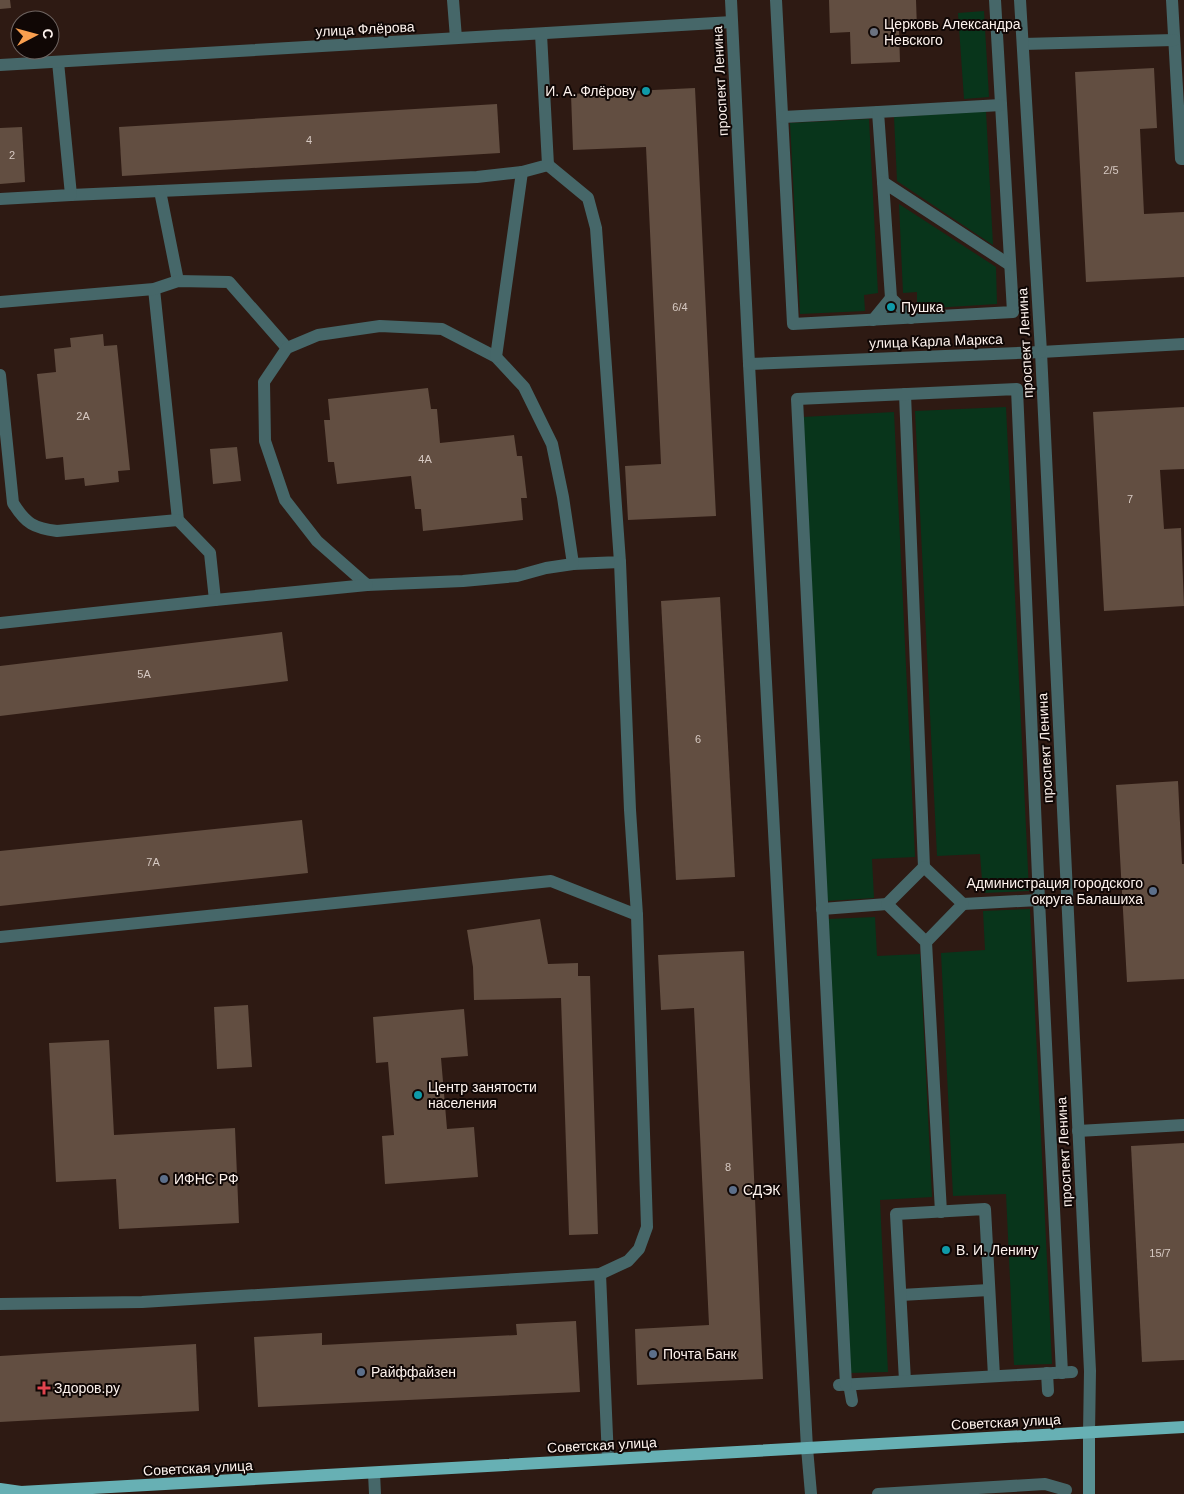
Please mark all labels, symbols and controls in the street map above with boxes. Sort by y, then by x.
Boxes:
north arrow [10,10,60,60]
place label: Церковь Александра Невского [884,16,1021,48]
street label: улица Флёрова [315,18,415,40]
street label: проспект Ленина [709,25,731,136]
marker: Церковь Александра Невского [868,26,880,38]
text: С [39,28,56,40]
place label: И. А. Флёрову [545,83,636,99]
marker: И. А. Флёрову [640,85,652,97]
house number: 4 [306,134,312,146]
house number: 2 [9,149,15,161]
house number: 2/5 [1103,164,1119,176]
street label: проспект Ленина [1014,287,1036,398]
place label: Пушка [901,299,944,315]
house number: 6/4 [672,301,688,313]
marker: Пушка [885,301,897,313]
street label: улица Карла Маркса [869,331,1003,351]
house number: 2А [76,410,90,422]
house number: 4А [418,453,432,465]
house number: 7 [1127,493,1133,505]
house number: 5А [137,668,151,680]
street label: проспект Ленина [1034,692,1056,803]
house number: 6 [695,733,701,745]
house number: 7А [146,856,160,868]
place label: Администрация городского округа Балашиха [967,875,1143,907]
marker: Администрация городского округа Балашиха [1147,885,1159,897]
place label: Центр занятости населения [428,1079,537,1111]
marker: Центр занятости населения [412,1089,424,1101]
street label: проспект Ленина [1053,1096,1075,1207]
house number: 8 [725,1161,731,1173]
place label: ИФНС РФ [174,1171,239,1187]
marker: ИФНС РФ [158,1173,170,1185]
place label: СДЭК [743,1182,781,1198]
marker: СДЭК [727,1184,739,1196]
place label: В. И. Ленину [956,1242,1038,1258]
marker: В. И. Ленину [940,1244,952,1256]
house number: 15/7 [1149,1247,1171,1259]
place label: Почта Банк [663,1346,737,1362]
marker: Почта Банк [647,1348,659,1360]
place label: Райффайзен [371,1364,456,1380]
marker: Райффайзен [355,1366,367,1378]
place label: Здоров.ру [54,1380,120,1396]
marker: Здоров.ру [38,1382,50,1394]
street label: Советская улица [951,1411,1062,1433]
street label: Советская улица [547,1434,658,1456]
street label: Советская улица [143,1457,254,1479]

